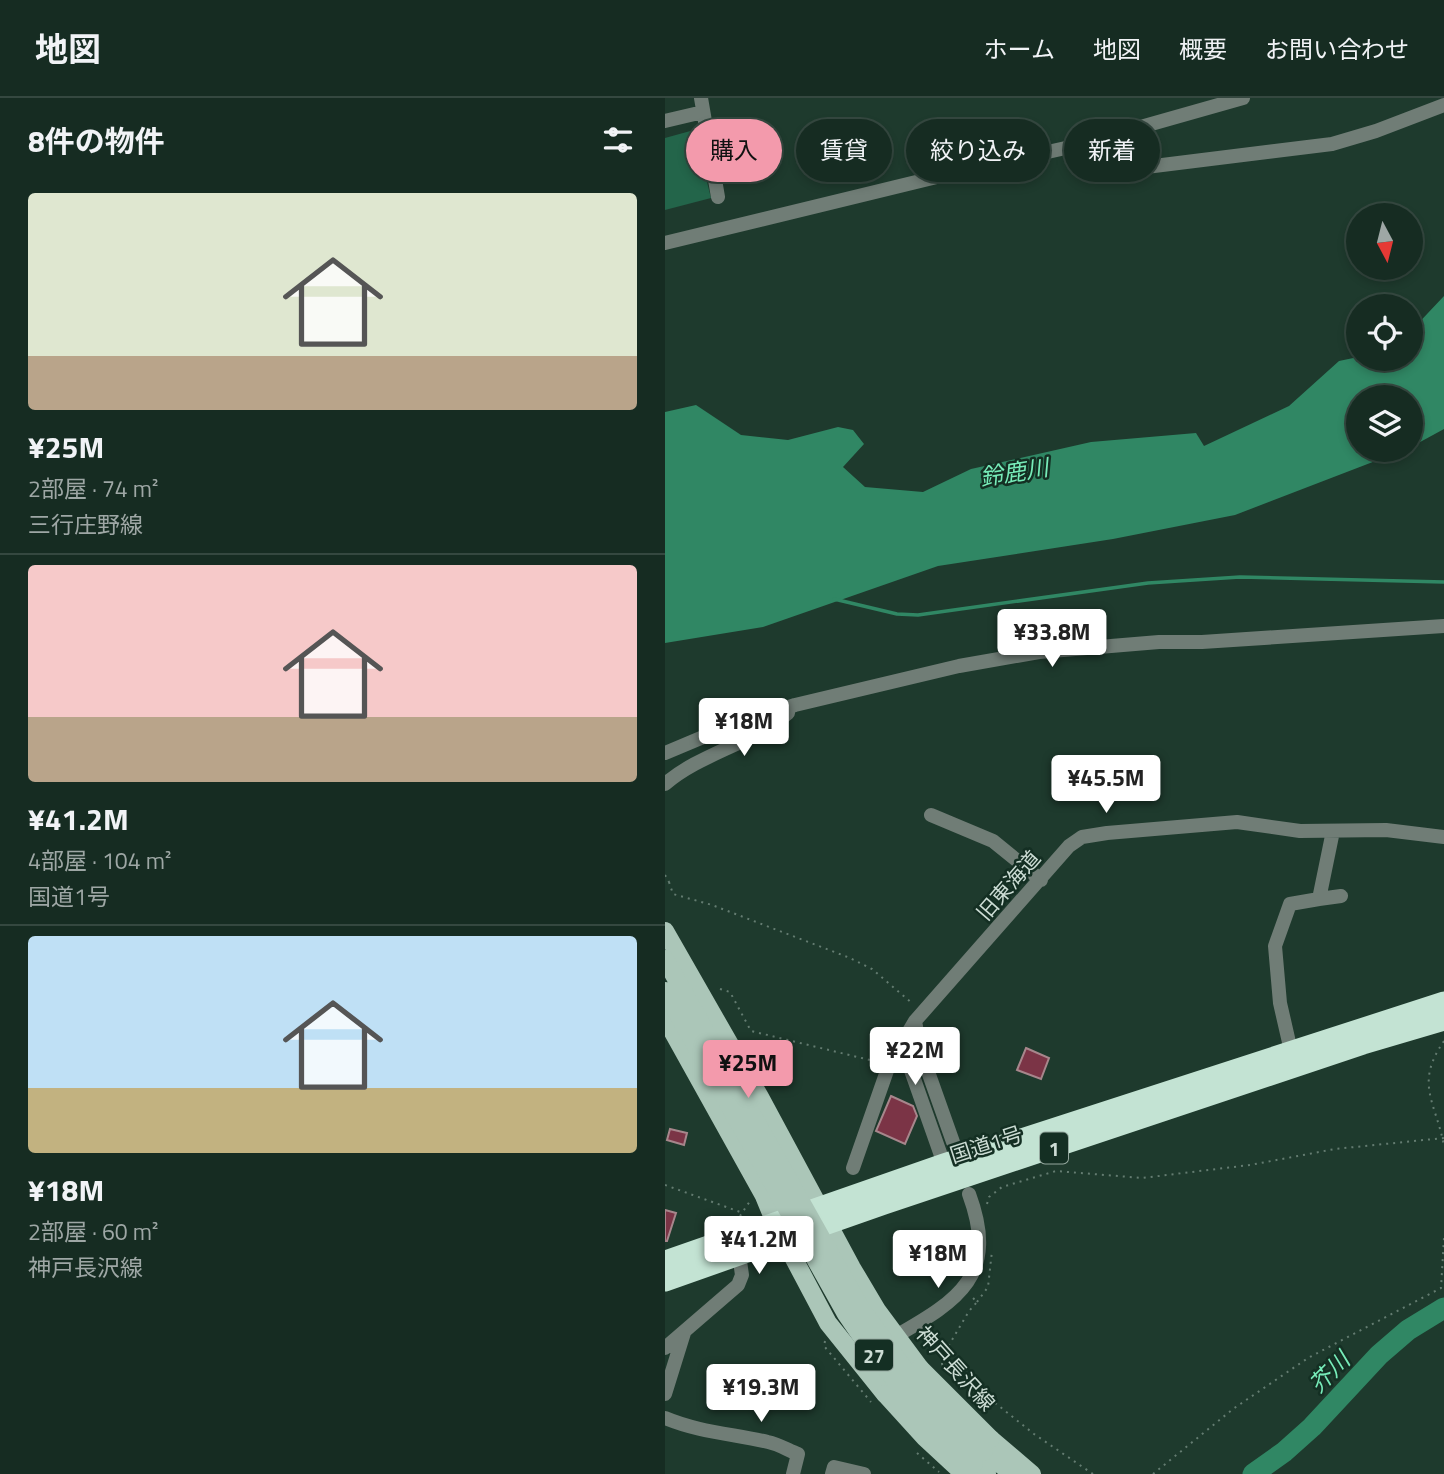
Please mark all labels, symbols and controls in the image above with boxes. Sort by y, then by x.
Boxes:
text: 地図 [35,24,101,74]
text: ホーム [984,31,1055,67]
text: 地図 [1093,31,1141,67]
text: 概要 [1179,31,1227,67]
text: お問い合わせ [1265,31,1409,67]
text: 8件の物件 [28,118,165,164]
chip: 購入 [686,119,782,182]
chip: 賃貸 [796,119,892,182]
chip: 絞り込み [906,119,1050,182]
chip: 新着 [1064,119,1160,182]
icon: filters [599,121,637,159]
north arrow [1346,203,1423,280]
map controls [1346,203,1423,462]
icon: home [270,239,396,365]
button: locate [1346,294,1423,371]
button: layers [1346,385,1423,462]
text: ¥25M [28,424,104,470]
water label: 鈴鹿川 [977,449,1054,495]
text: 2部屋 · 74 m² [28,471,158,506]
text: 三行庄野線 [28,507,143,542]
pin: ¥33.8M [995,610,1109,669]
icon: home [270,611,396,737]
text: ¥33.8M [1013,614,1091,649]
pin: ¥18M [703,698,785,758]
text: ¥18M [715,703,773,738]
pin: ¥45.5M [1049,756,1163,815]
text: ¥45.5M [1067,760,1145,795]
text: ¥41.2M [28,796,129,842]
text: 4部屋 · 104 m² [28,843,171,878]
street label: 旧東海道 [968,843,1048,927]
text: 国道1号 [28,879,110,914]
icon: home [270,982,396,1108]
pin: ¥22M [874,1028,956,1087]
text: ¥22M [886,1032,944,1067]
pin: ¥25M [707,1040,789,1100]
text: ¥25M [719,1045,777,1080]
street label: 国道1号 [946,1117,1026,1171]
road number: 1 [1040,1132,1068,1164]
text: ¥18M [28,1167,104,1213]
text: 2部屋 · 60 m² [28,1214,158,1249]
pin: ¥41.2M [702,1216,816,1276]
text: ¥41.2M [720,1221,798,1256]
pin: ¥18M [897,1230,979,1290]
text: ¥18M [909,1235,967,1270]
text: 神戸長沢線 [28,1250,143,1285]
street label: 神戸長沢線 [909,1318,1003,1418]
road number: 27 [855,1340,893,1371]
water label: 芥川 [1300,1341,1360,1401]
pin: ¥19.3M [704,1364,818,1424]
text: ¥19.3M [722,1369,800,1404]

